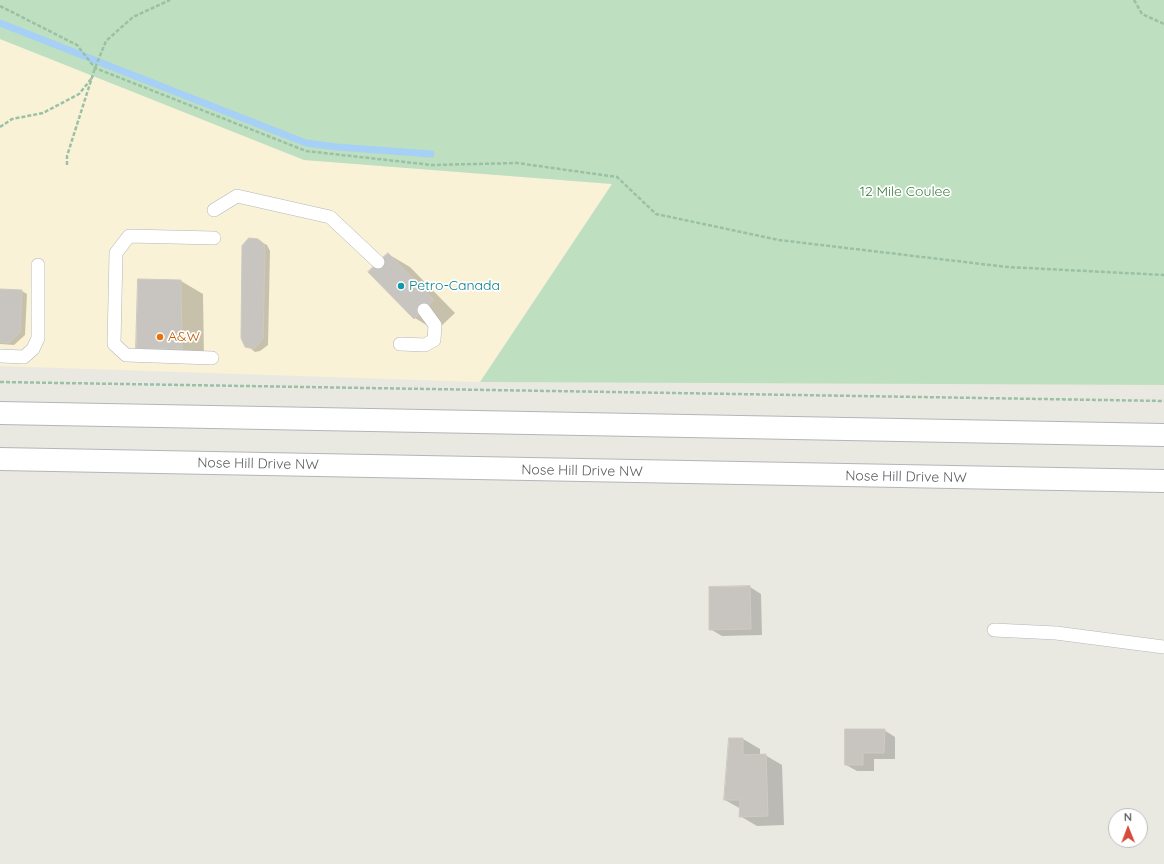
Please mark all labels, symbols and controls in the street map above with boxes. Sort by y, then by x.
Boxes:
park label: 12 Mile Coulee [860,184,950,200]
place label: Petro-Canada [409,278,500,294]
marker: Petro-Canada [396,281,406,291]
place label: A&W [168,329,200,345]
marker: A&W [155,332,165,342]
street label: Nose Hill Drive NW [197,455,319,473]
street label: Nose Hill Drive NW [521,462,643,480]
street label: Nose Hill Drive NW [845,468,967,486]
north arrow [1108,808,1148,848]
text: N [1124,810,1132,824]

